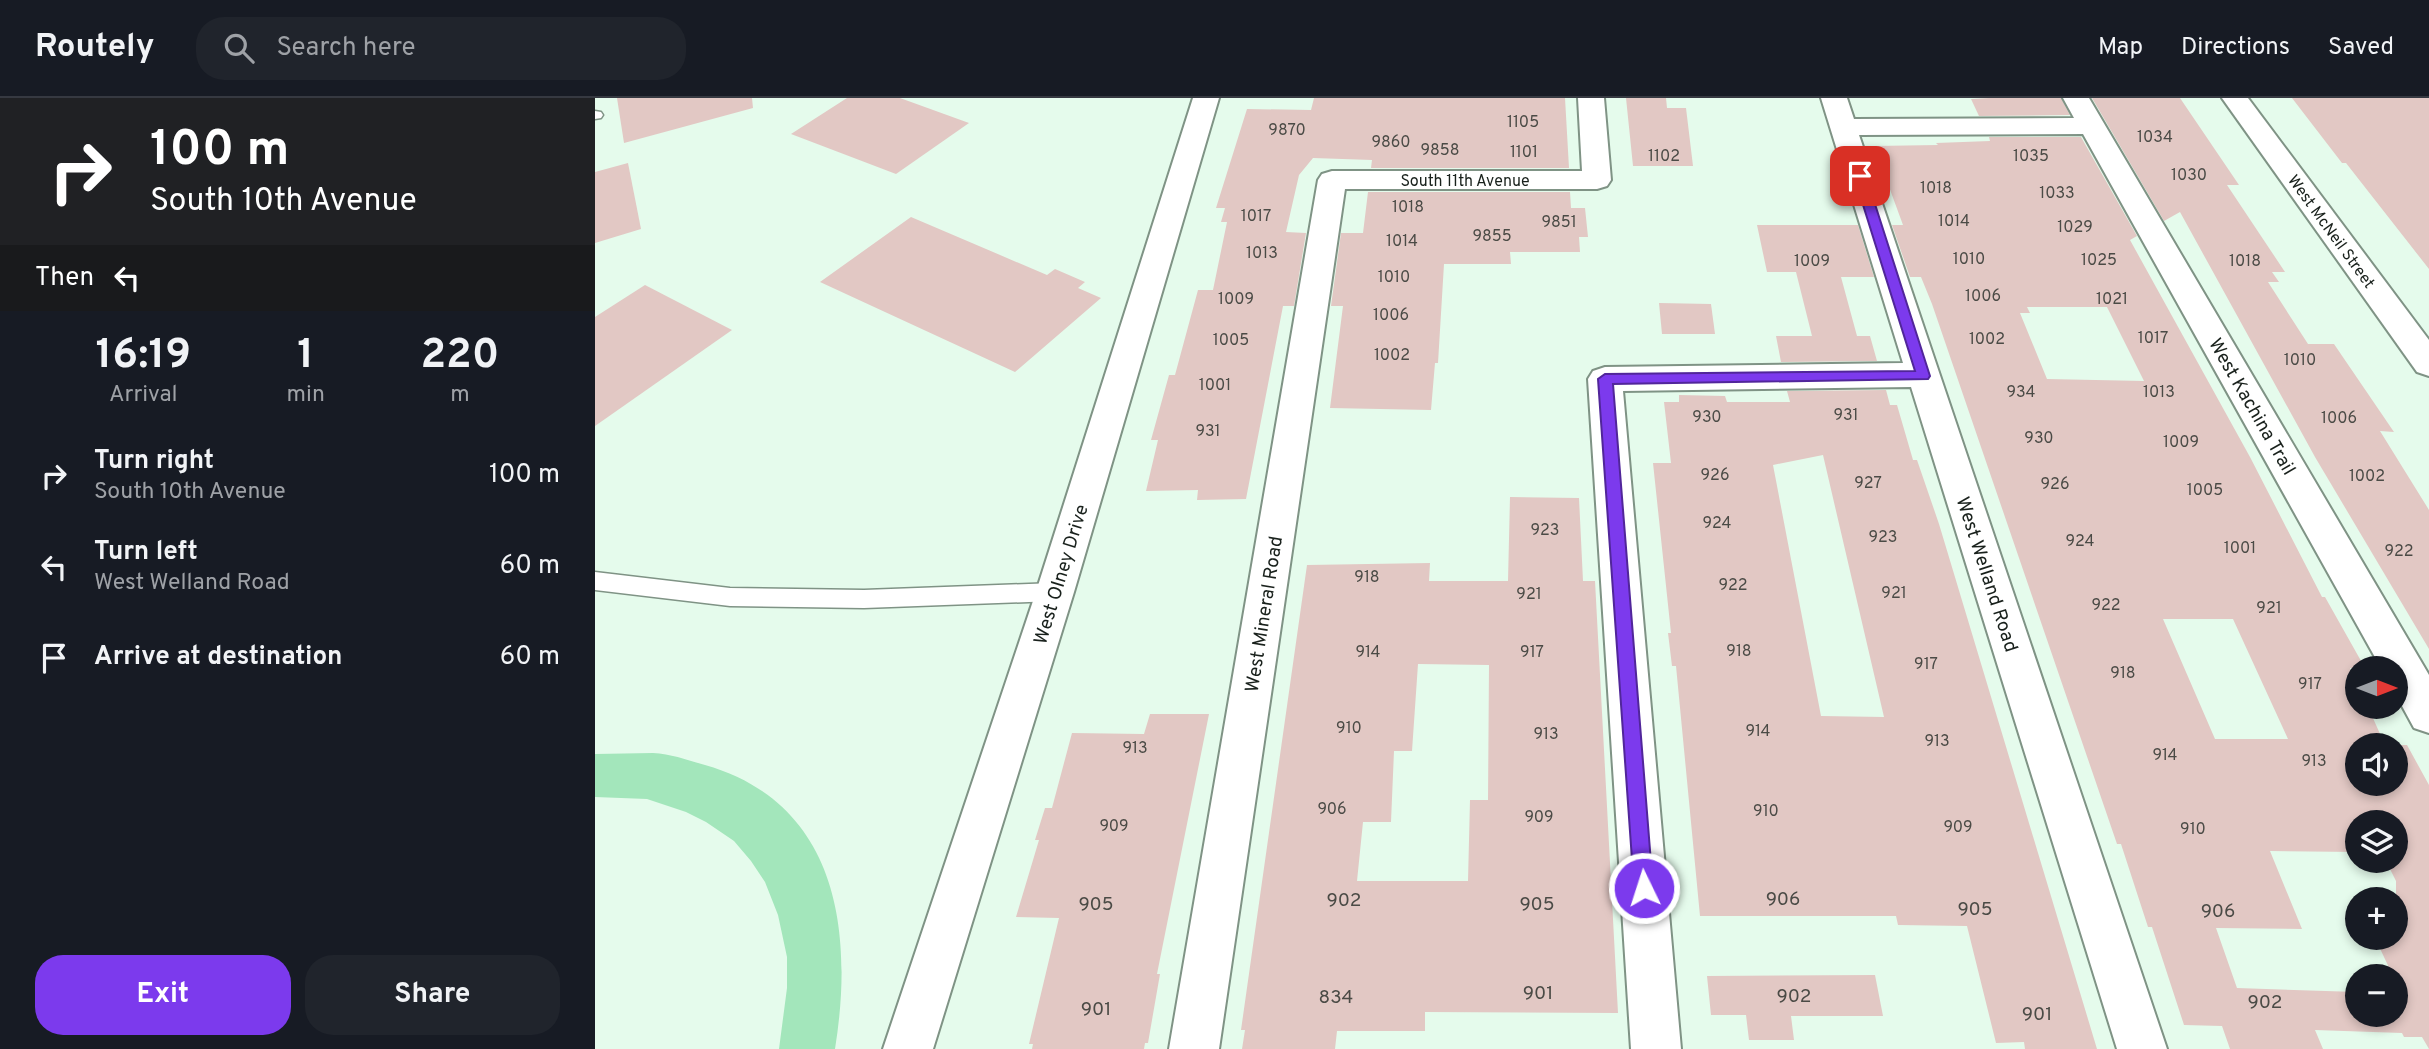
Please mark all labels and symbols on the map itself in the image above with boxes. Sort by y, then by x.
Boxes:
house number: 1105 [1507,113,1539,133]
house number: 9870 [1268,121,1306,141]
house number: 1034 [2137,128,2173,148]
house number: 9860 [1371,133,1411,153]
house number: 9858 [1420,141,1460,161]
house number: 1101 [1510,143,1538,163]
pin [1830,146,1890,206]
house number: 1102 [1648,147,1680,167]
house number: 1035 [2013,147,2049,167]
house number: 1030 [2171,166,2207,186]
street label: West McNeil Street [2282,171,2378,293]
street label: South 11th Avenue [1400,172,1530,192]
house number: 1018 [1920,179,1952,199]
house number: 1033 [2039,184,2075,204]
house number: 1018 [1392,198,1424,218]
house number: 1017 [1241,207,1271,227]
house number: 1014 [1938,212,1970,232]
house number: 9851 [1541,213,1577,233]
house number: 1029 [2057,218,2093,238]
house number: 9855 [1472,227,1512,247]
house number: 1014 [1386,232,1418,252]
house number: 1013 [1246,244,1278,264]
house number: 1010 [1953,250,1985,270]
house number: 1025 [2081,251,2117,271]
house number: 1009 [1794,252,1830,272]
house number: 1018 [2229,252,2261,272]
house number: 1010 [1378,268,1410,288]
house number: 1006 [1965,287,2001,307]
house number: 1009 [1218,290,1254,310]
house number: 1021 [2096,290,2128,310]
house number: 1006 [1373,306,1409,326]
house number: 1017 [2138,329,2168,349]
house number: 1002 [1969,330,2005,350]
house number: 1005 [1213,331,1249,351]
street label: West Kachina Trail [2202,334,2300,480]
house number: 1002 [1374,346,1410,366]
house number: 1010 [2284,351,2316,371]
house number: 1001 [1199,376,1231,396]
house number: 934 [2006,383,2036,403]
house number: 1013 [2143,383,2175,403]
house number: 931 [1833,406,1859,426]
house number: 930 [1692,408,1722,428]
house number: 1006 [2321,409,2357,429]
house number: 931 [1195,422,1221,442]
house number: 930 [2024,429,2054,449]
house number: 1009 [2163,433,2199,453]
house number: 926 [1701,466,1729,486]
house number: 1002 [2349,467,2385,487]
house number: 927 [1854,474,1882,494]
house number: 926 [2041,475,2069,495]
house number: 1005 [2187,481,2223,501]
street label: West Welland Road [1950,494,2022,655]
street label: West Olney Drive [1029,502,1095,648]
house number: 924 [1702,514,1732,534]
house number: 923 [1531,521,1559,541]
house number: 923 [1869,528,1897,548]
house number: 924 [2065,532,2095,552]
street label: West Mineral Road [1241,534,1289,694]
house number: 1001 [2224,539,2256,559]
house number: 922 [2384,542,2414,562]
house number: 918 [1354,568,1380,588]
house number: 922 [1718,576,1748,596]
house number: 921 [1881,584,1907,604]
house number: 921 [1516,585,1542,605]
house number: 922 [2091,596,2121,616]
house number: 921 [2256,599,2282,619]
house number: 918 [1726,642,1752,662]
house number: 914 [1355,643,1381,663]
house number: 917 [1520,643,1544,663]
house number: 917 [1914,655,1938,675]
north arrow [2345,656,2408,719]
house number: 918 [2110,664,2136,684]
house number: 917 [2298,675,2322,695]
house number: 910 [1336,719,1362,739]
house number: 914 [1745,722,1771,742]
house number: 913 [1533,725,1559,745]
house number: 913 [1924,732,1950,752]
house number: 913 [1122,739,1148,759]
house number: 914 [2152,746,2178,766]
house number: 913 [2301,752,2327,772]
house number: 906 [1317,800,1347,820]
house number: 910 [1753,802,1779,822]
house number: 909 [1524,808,1554,828]
house number: 909 [1099,817,1129,837]
house number: 909 [1943,818,1973,838]
house number: 910 [2180,820,2206,840]
position arrow [1607,851,1681,925]
house number: 906 [1766,888,1800,912]
house number: 902 [1326,889,1362,913]
house number: 905 [1078,893,1114,917]
house number: 905 [1519,893,1555,917]
house number: 905 [1957,898,1993,922]
house number: 906 [2201,900,2235,924]
house number: 901 [1523,982,1553,1006]
house number: 902 [1776,985,1812,1009]
house number: 834 [1319,986,1353,1010]
house number: 902 [2247,991,2283,1015]
house number: 901 [1081,998,1111,1022]
house number: 901 [2022,1003,2052,1027]

